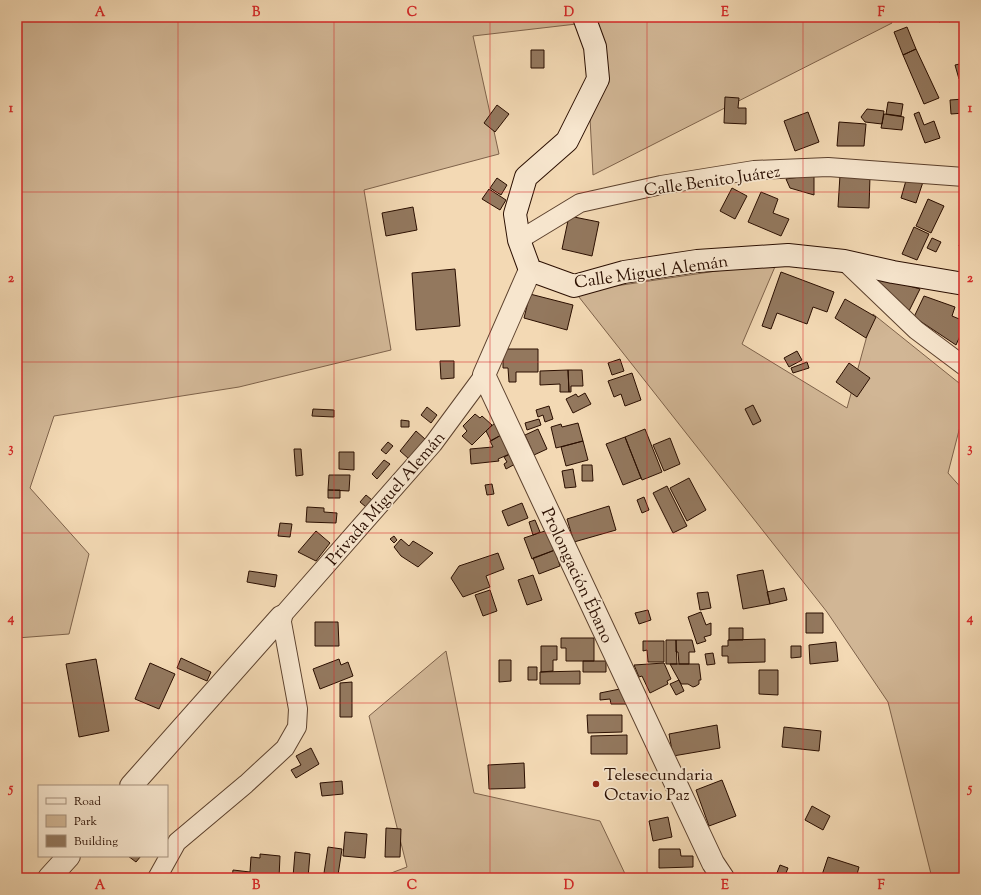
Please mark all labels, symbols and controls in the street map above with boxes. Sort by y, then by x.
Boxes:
text: A [95,4,106,22]
text: B [252,4,261,22]
text: C [407,4,417,22]
text: D [564,4,574,22]
text: E [721,4,729,22]
text: F [877,4,885,22]
text: 1 [9,100,14,118]
text: 1 [968,100,973,118]
street label: Calle Benito Juárez [643,161,782,203]
street label: Calle Miguel Alemán [573,250,730,296]
text: 2 [8,270,15,288]
text: 2 [967,270,974,288]
street label: Privada Miguel Alemán [321,427,452,572]
text: 3 [8,440,14,458]
text: 3 [967,440,973,458]
street label: Prolongación Ébano [534,504,618,647]
text: 4 [7,610,15,628]
text: 4 [966,610,974,628]
place label: Telesecundaria Octavio Paz [604,764,713,808]
marker: Telesecundaria Octavio Paz [591,779,601,789]
text: 5 [8,780,14,798]
text: 5 [967,780,973,798]
legend [38,785,168,857]
text: Road [74,793,101,811]
text: Park [74,813,97,831]
text: Building [74,833,118,851]
text: A [95,877,106,895]
text: B [252,877,261,895]
text: C [407,877,417,895]
text: D [564,877,574,895]
text: E [721,877,729,895]
text: F [877,877,885,895]

